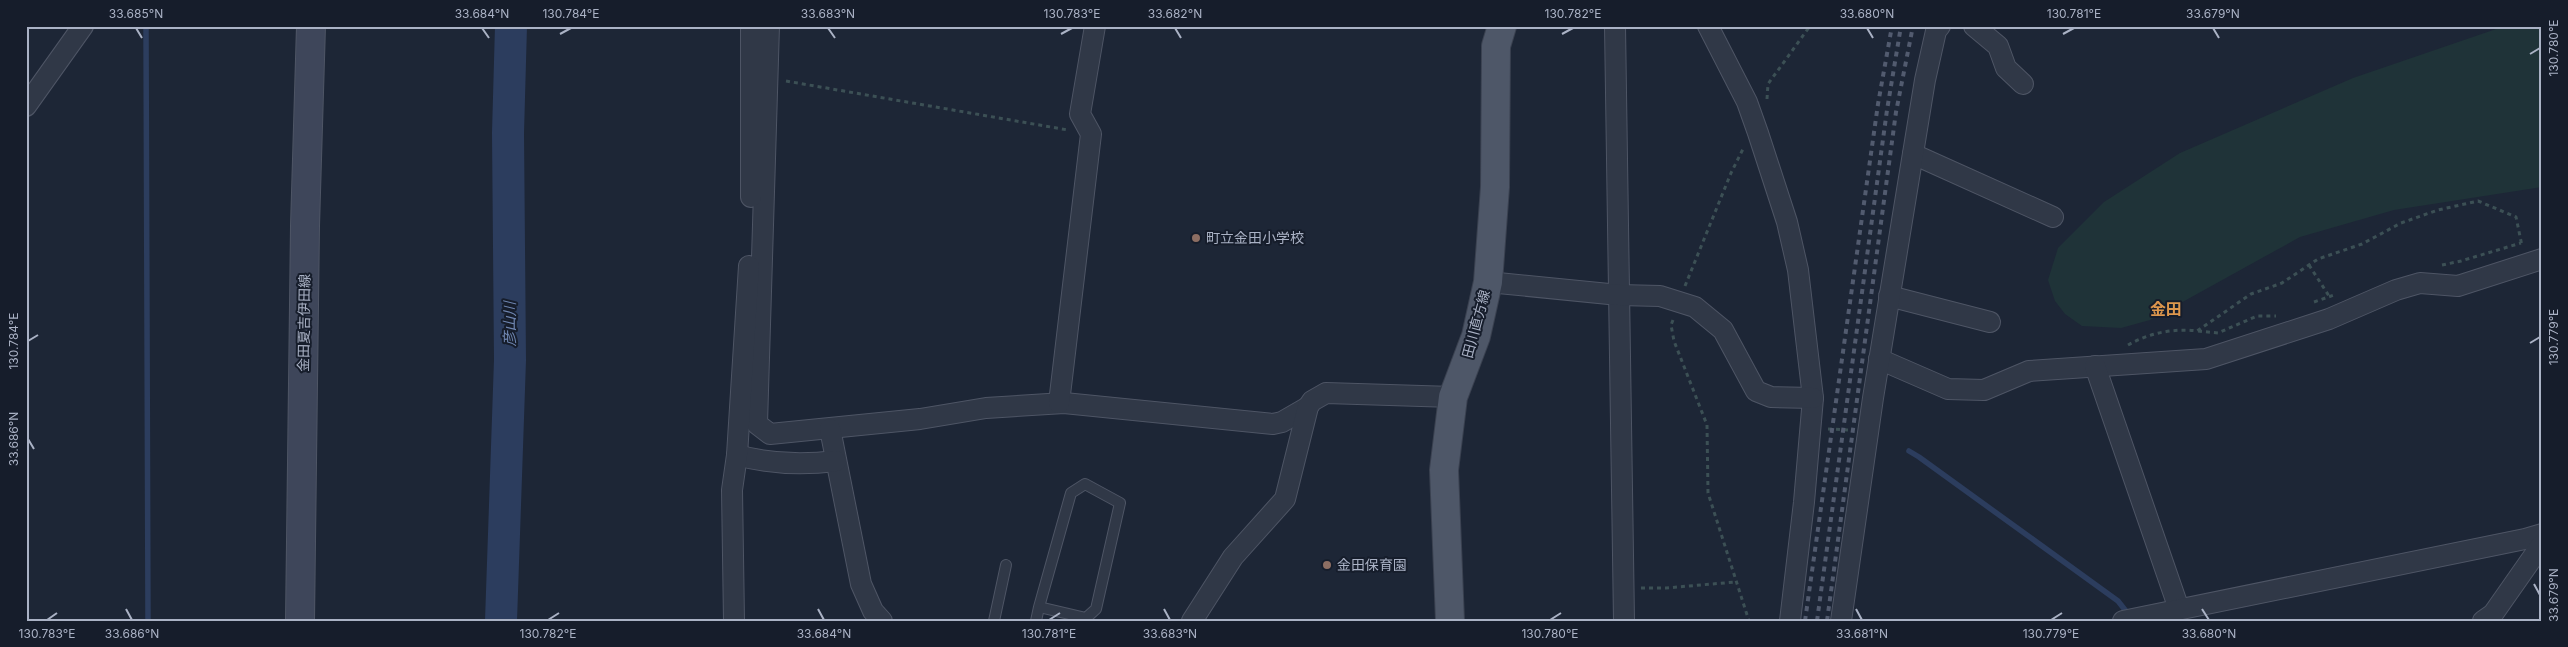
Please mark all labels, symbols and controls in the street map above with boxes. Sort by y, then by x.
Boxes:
text: 33.685°N [109,6,163,21]
text: 33.684°N [455,6,509,21]
text: 130.784°E [542,6,600,21]
text: 33.683°N [801,6,855,21]
text: 130.783°E [1044,6,1100,21]
text: 33.682°N [1148,6,1202,21]
text: 130.782°E [1545,6,1601,21]
text: 33.680°N [1840,6,1894,21]
text: 130.781°E [2047,6,2101,21]
text: 33.679°N [2186,6,2240,21]
text: 130.780°E [2546,19,2561,77]
place label: 町立金田小学校 [1206,229,1304,246]
marker: 町立金田小学校 [1190,232,1202,244]
street label: 金田夏吉伊田線 [294,274,313,372]
street label: 田川直方線 [1458,288,1493,360]
district label: 金田 [2150,299,2182,319]
water label: 彦山川 [500,300,519,347]
text: 130.779°E [2546,309,2561,365]
text: 130.784°E [6,312,21,370]
text: 33.686°N [6,412,21,466]
place label: 金田保育園 [1337,556,1407,573]
marker: 金田保育園 [1321,559,1333,571]
text: 33.679°N [2546,568,2561,622]
text: 130.783°E [19,626,75,641]
text: 33.686°N [105,626,159,641]
text: 130.782°E [520,626,576,641]
text: 33.684°N [797,626,851,641]
text: 130.781°E [1022,626,1076,641]
text: 33.683°N [1143,626,1197,641]
text: 130.780°E [1521,626,1579,641]
text: 33.681°N [1836,626,1888,641]
text: 130.779°E [2023,626,2079,641]
text: 33.680°N [2182,626,2236,641]

